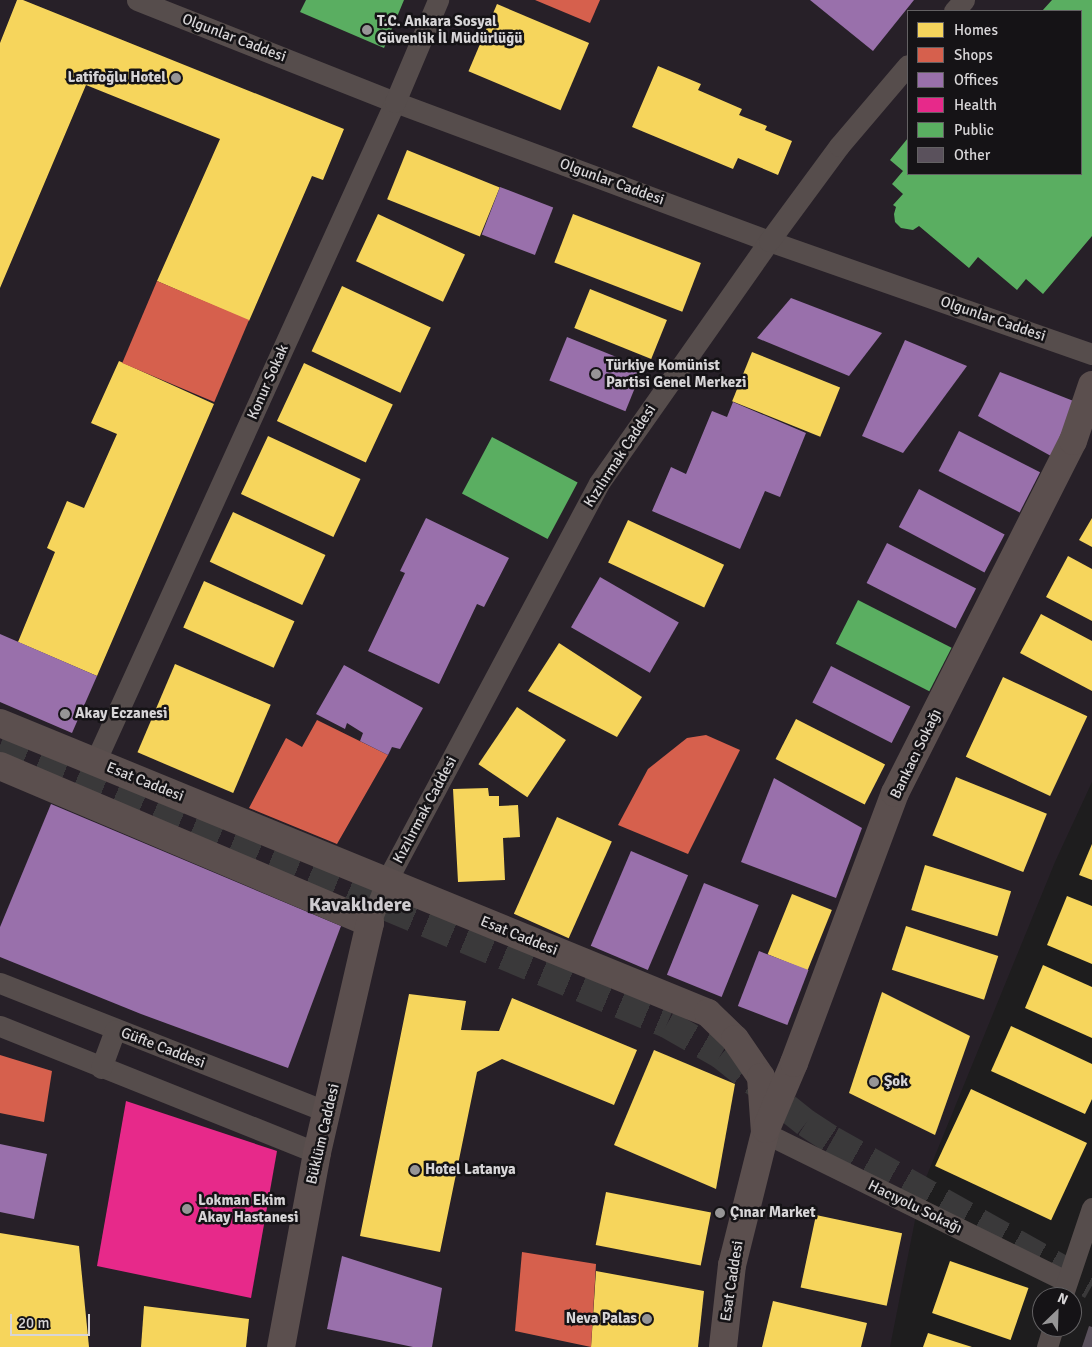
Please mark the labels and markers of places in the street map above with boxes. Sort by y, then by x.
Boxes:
place label: T.C. Ankara Sosyal Güvenlik İl Müdürlüğü [377,12,523,47]
marker: T.C. Ankara Sosyal Güvenlik İl Müdürlüğü [361,24,373,36]
place label: Latifoğlu Hotel [68,69,166,87]
marker: Latifoğlu Hotel [170,72,182,84]
place label: Türkiye Komünist Partisi Genel Merkezi [606,356,746,391]
marker: Türkiye Komünist Partisi Genel Merkezi [590,368,602,380]
place label: Akay Eczanesi [75,705,168,723]
marker: Akay Eczanesi [59,708,71,720]
place label: Şok [884,1073,908,1091]
marker: Şok [868,1076,880,1088]
place label: Hotel Latanya [425,1161,516,1179]
marker: Hotel Latanya [409,1164,421,1176]
place label: Lokman Ekim Akay Hastanesi [198,1191,298,1226]
marker: Lokman Ekim Akay Hastanesi [180,1202,194,1216]
place label: Çınar Market [730,1204,816,1222]
marker: Çınar Market [714,1207,726,1219]
place label: Neva Palas [566,1310,637,1328]
marker: Neva Palas [641,1313,653,1325]

